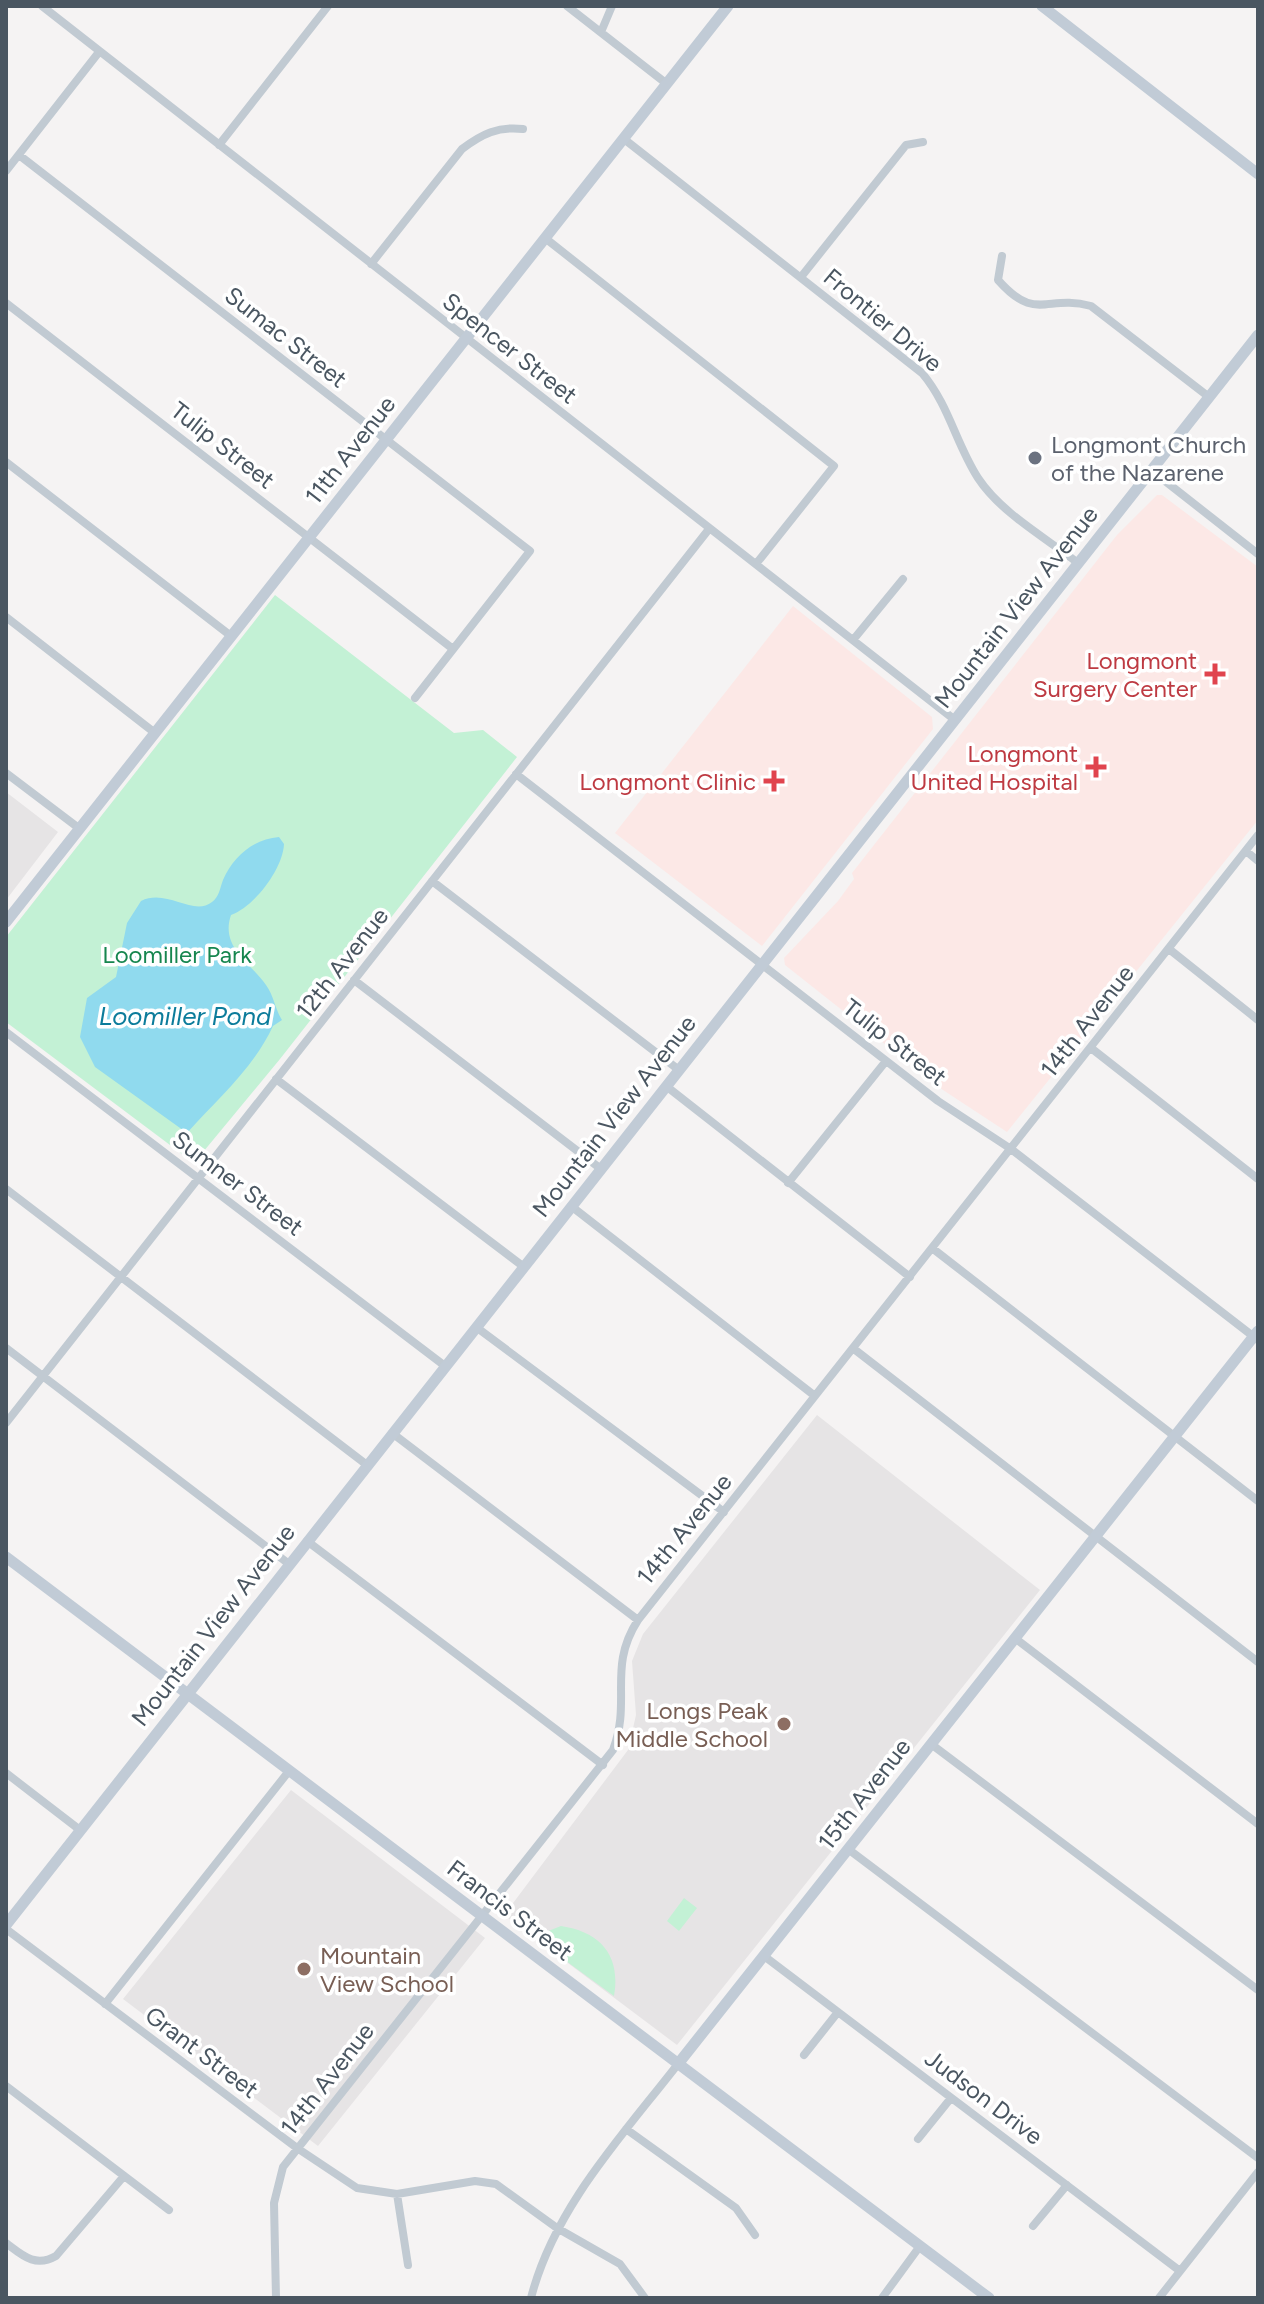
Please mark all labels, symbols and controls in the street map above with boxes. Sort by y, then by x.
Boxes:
street label: Frontier Drive [818,262,948,378]
street label: Sumac Street [219,280,353,394]
street label: Spencer Street [437,286,583,410]
street label: 11th Avenue [299,390,401,510]
street label: Tulip Street [165,395,281,495]
place label: Longmont Church of the Nazarene [1051,430,1246,487]
marker: Longmont Church of the Nazarene [1026,449,1044,467]
street label: Mountain View Avenue [928,500,1104,714]
place label: Longmont Surgery Center [1033,646,1197,703]
marker: Longmont Surgery Center [1204,663,1226,685]
place label: Longmont United Hospital [911,739,1078,796]
marker: Longmont United Hospital [1085,756,1107,778]
place label: Longmont Clinic [579,767,756,796]
marker: Longmont Clinic [763,770,785,792]
street label: 12th Avenue [290,902,394,1024]
park label: Loomiller Park [102,940,252,969]
street label: 14th Avenue [1034,959,1140,1083]
street label: Tulip Street [837,992,953,1092]
water label: Loomiller Pond [99,1000,272,1032]
street label: Mountain View Avenue [526,1009,702,1223]
street label: Sumner Street [167,1124,309,1242]
street label: 14th Avenue [630,1468,738,1590]
street label: Mountain View Avenue [125,1518,301,1732]
place label: Longs Peak Middle School [615,1696,768,1753]
marker: Longs Peak Middle School [775,1715,793,1733]
street label: 15th Avenue [812,1733,916,1855]
street label: Francis Street [442,1853,578,1967]
place label: Mountain View School [320,1941,454,1998]
marker: Mountain View School [295,1960,313,1978]
street label: Grant Street [140,2000,264,2104]
street label: 14th Avenue [274,2017,380,2141]
street label: Judson Drive [919,2043,1049,2151]

